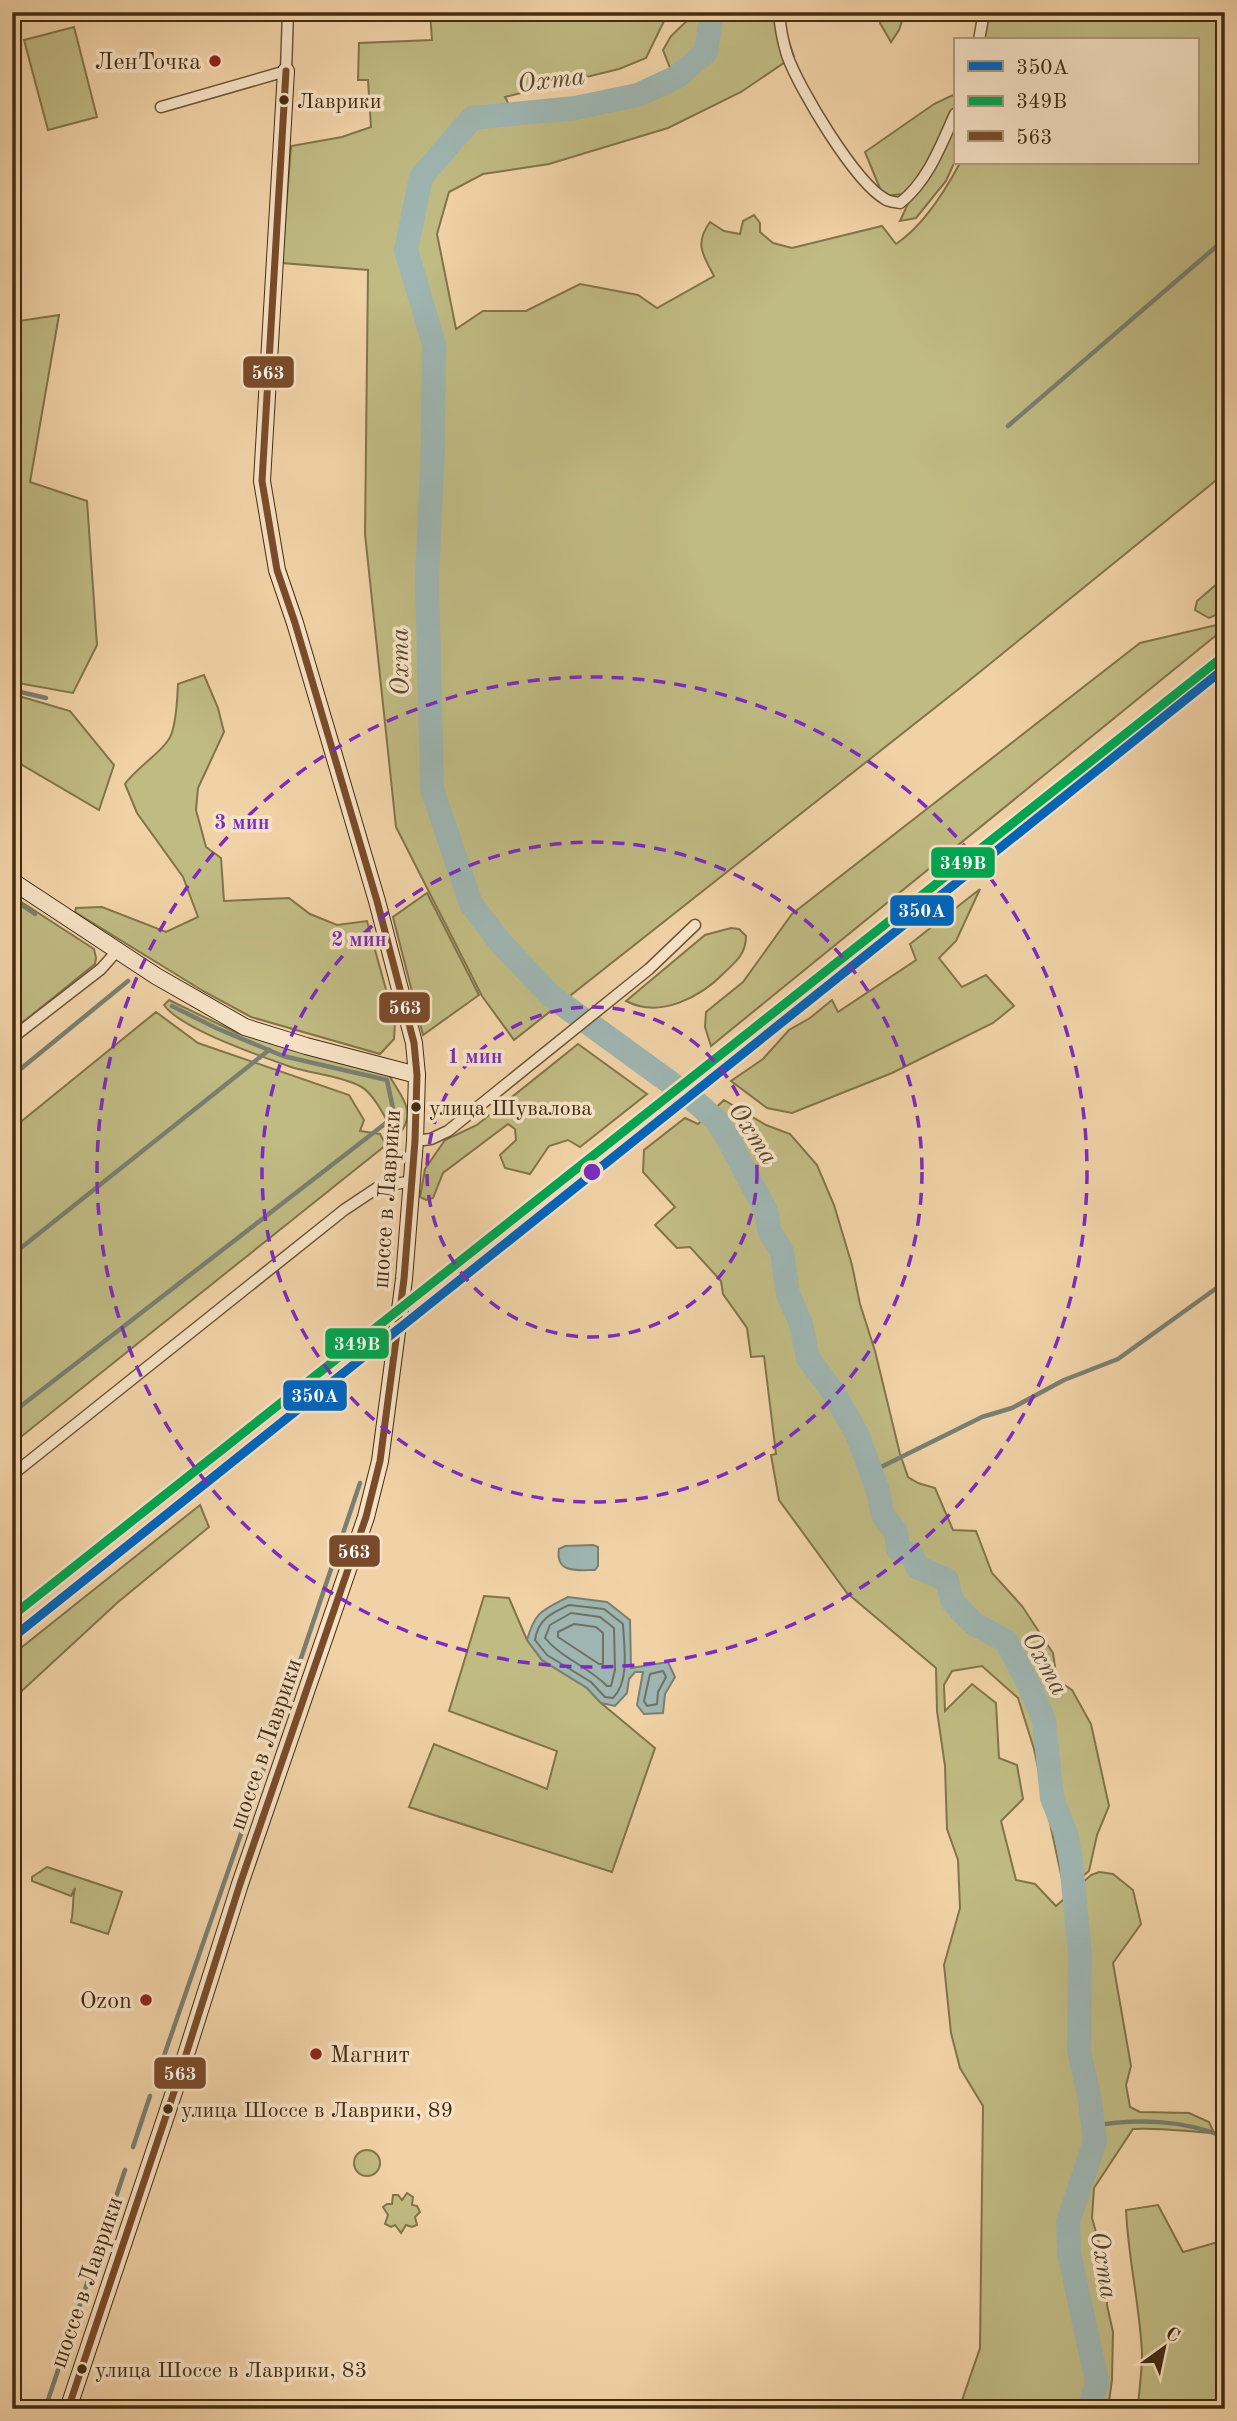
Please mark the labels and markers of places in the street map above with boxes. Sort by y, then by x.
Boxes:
place label: ЛенТочка [95,51,201,75]
marker: ЛенТочка [207,53,223,69]
place label: Лаврики [297,91,382,113]
marker: Лаврики [277,93,291,107]
place label: улица Шувалова [429,1098,592,1120]
marker: улица Шувалова [409,1100,423,1114]
centre of rings [580,1160,604,1184]
place label: Ozon [80,1990,132,2014]
marker: Ozon [138,1992,154,2008]
place label: Магнит [330,2044,410,2068]
marker: Магнит [308,2046,324,2062]
place label: улица Шоссе в Лаврики, 89 [181,2100,453,2122]
marker: улица Шоссе в Лаврики, 89 [161,2102,175,2116]
place label: улица Шоссе в Лаврики, 83 [95,2360,367,2382]
marker: улица Шоссе в Лаврики, 83 [75,2362,89,2376]

